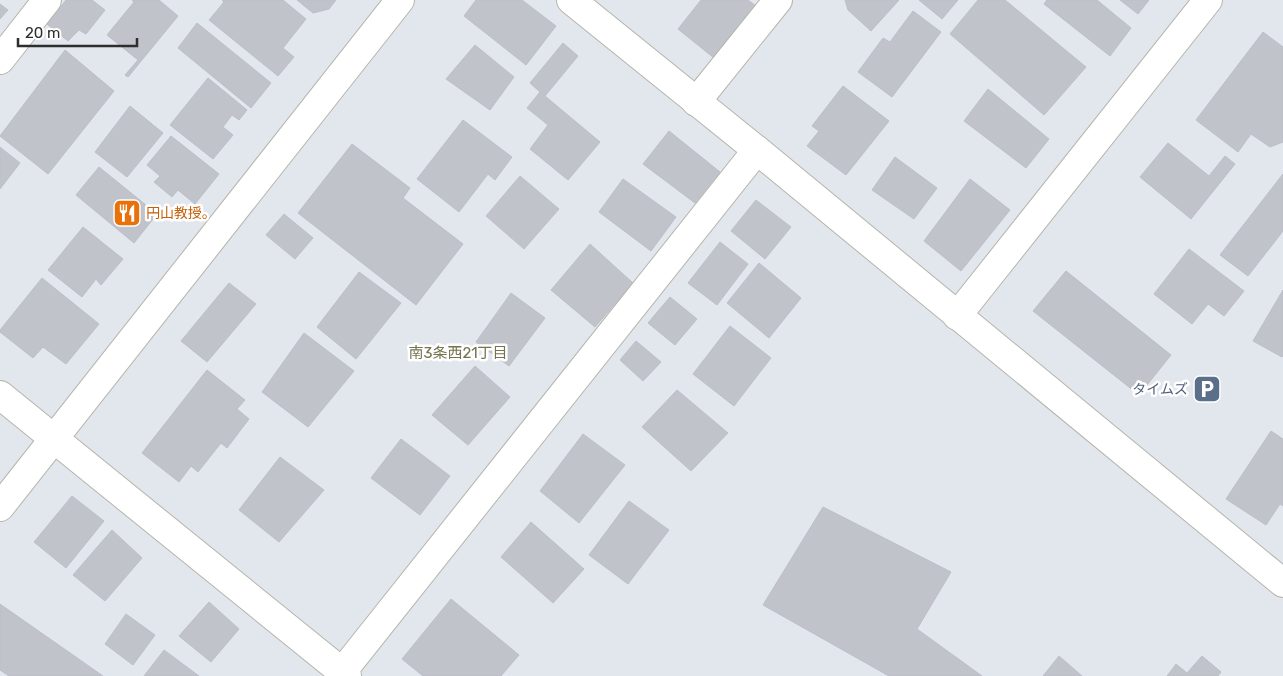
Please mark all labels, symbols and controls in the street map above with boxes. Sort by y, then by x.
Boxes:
scale bar [18,15,136,47]
text: 20 m [25,24,60,42]
restaurant icon: 円山教授。 [112,198,142,228]
place label: 円山教授。 [146,205,216,222]
district label: 南3条西21丁目 [408,344,508,362]
parking icon: タイムズ [1192,374,1222,404]
place label: タイムズ [1132,381,1188,398]

